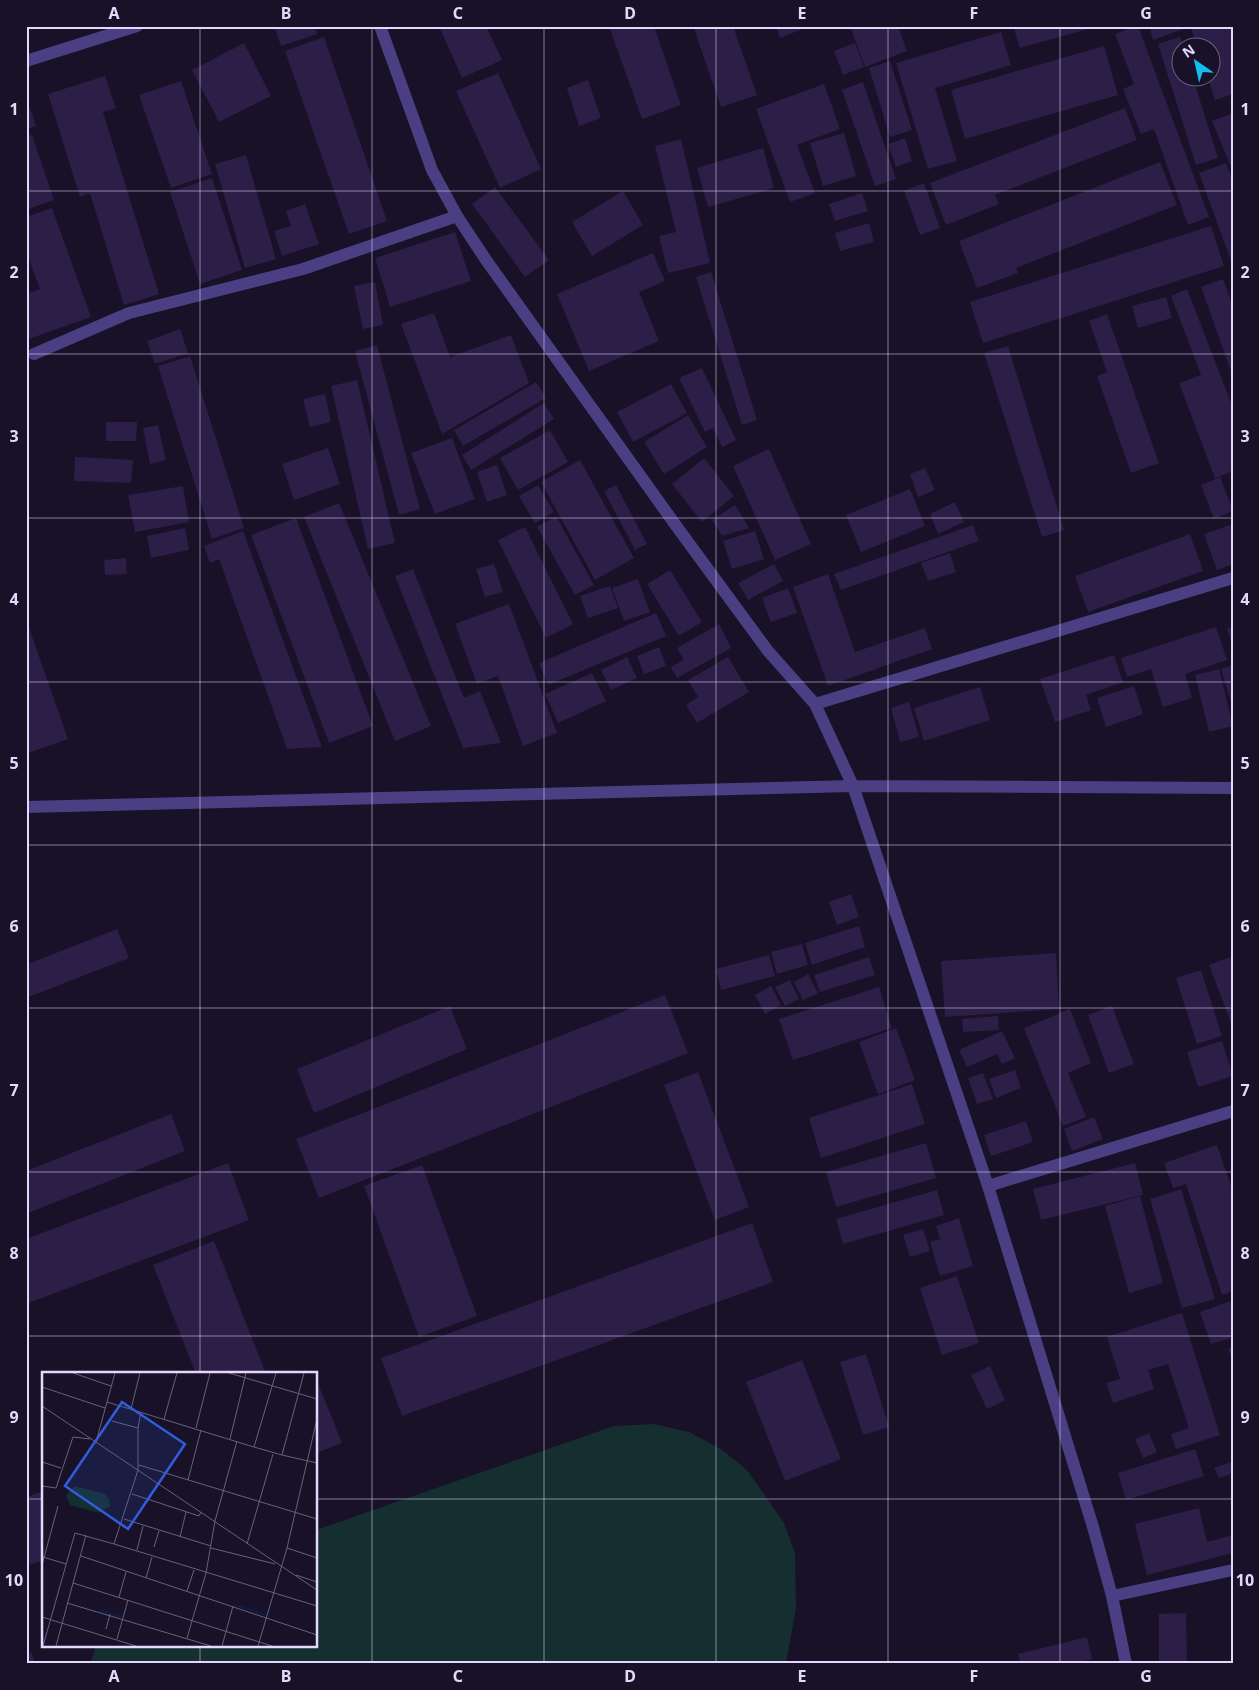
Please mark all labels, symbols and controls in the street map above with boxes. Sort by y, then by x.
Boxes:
text: A [108,2,120,24]
text: B [281,2,291,24]
text: C [453,2,463,24]
text: D [624,2,636,24]
text: E [798,2,807,24]
text: F [970,2,978,24]
text: G [1140,2,1152,24]
north arrow [1172,38,1222,88]
text: N [1178,40,1198,62]
text: 1 [9,98,19,120]
text: 1 [1240,98,1250,120]
text: 2 [9,261,19,283]
text: 2 [1240,261,1250,283]
text: 3 [9,425,19,447]
text: 3 [1240,425,1250,447]
text: 4 [9,588,19,610]
text: 4 [1240,588,1250,610]
text: 5 [9,752,19,774]
text: 5 [1240,752,1250,774]
text: 6 [9,915,19,937]
text: 6 [1240,915,1250,937]
text: 7 [9,1079,19,1101]
text: 7 [1240,1079,1250,1101]
text: 8 [9,1242,19,1264]
text: 8 [1240,1242,1250,1264]
inset map [42,1372,318,1648]
text: 9 [9,1406,19,1428]
text: 9 [1240,1406,1250,1428]
text: 10 [5,1569,23,1591]
text: 10 [1236,1569,1254,1591]
text: A [108,1665,120,1687]
text: B [281,1665,291,1687]
text: C [453,1665,463,1687]
text: D [624,1665,636,1687]
text: E [798,1665,807,1687]
text: F [970,1665,978,1687]
text: G [1140,1665,1152,1687]

